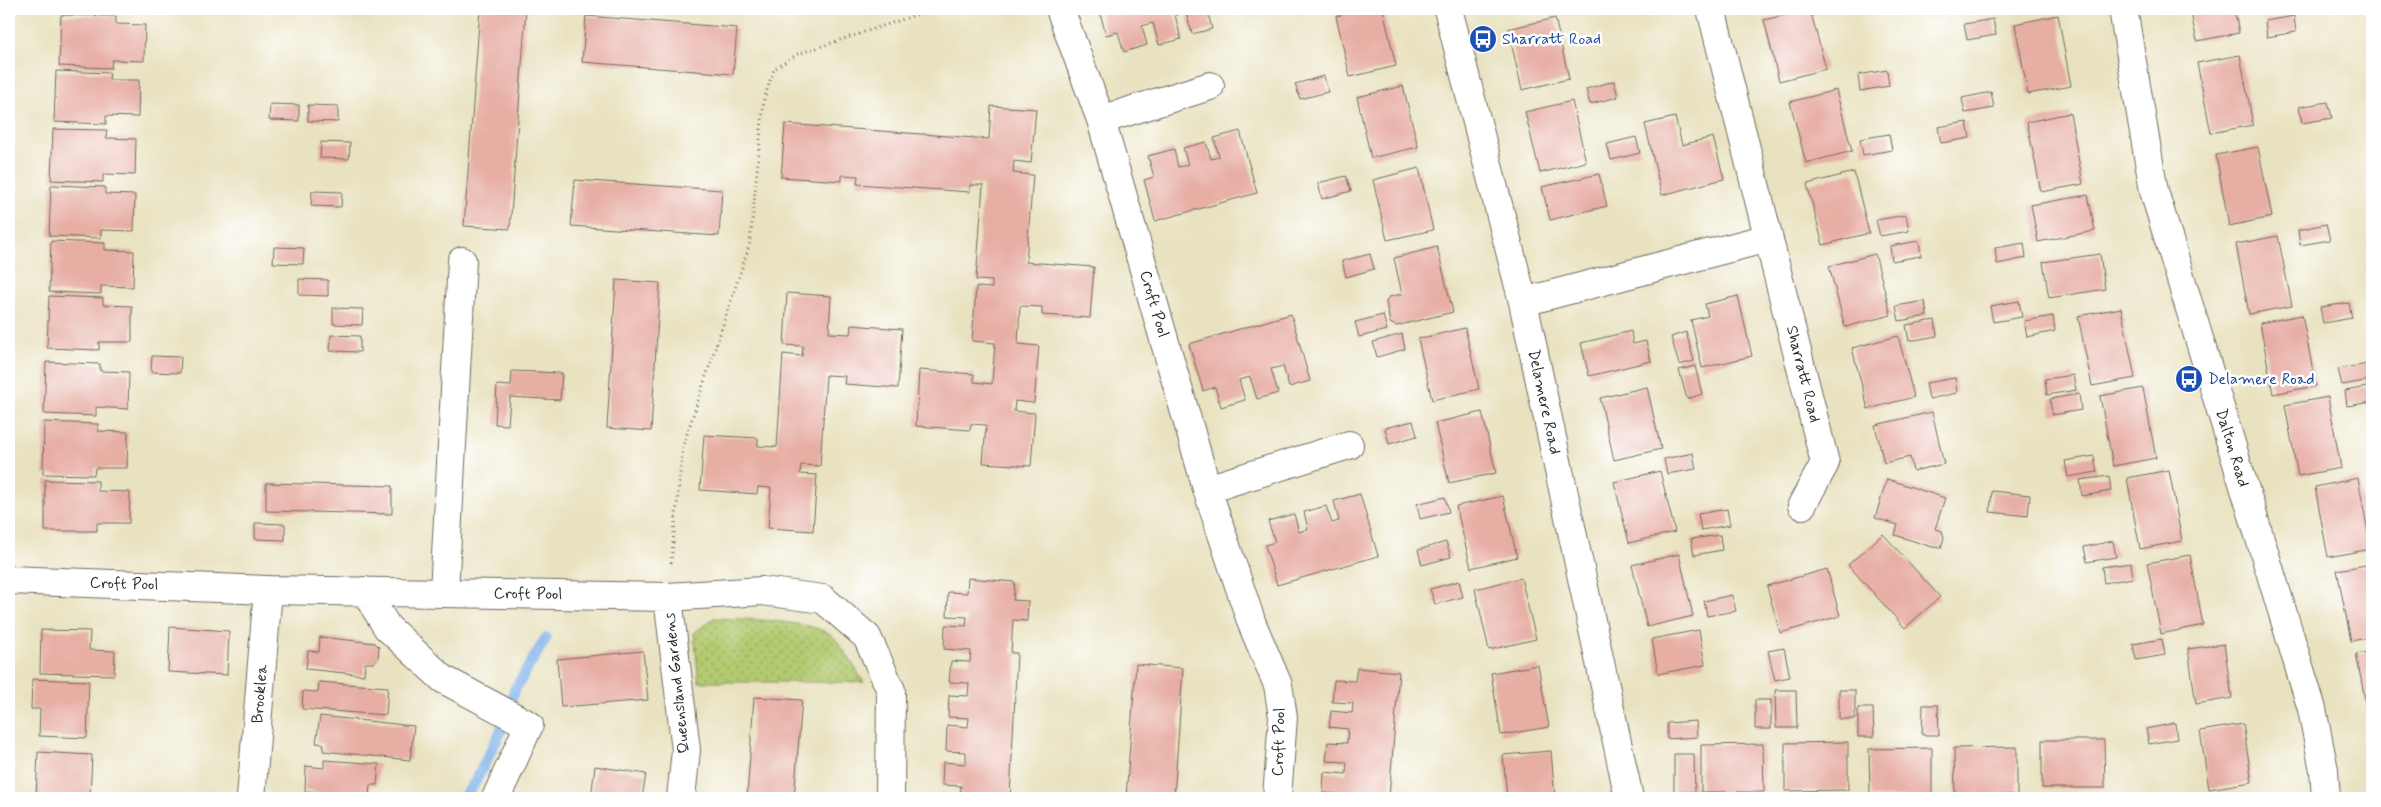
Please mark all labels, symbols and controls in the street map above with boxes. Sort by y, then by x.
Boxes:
bus stop icon: Sharratt Road [1468,24,1498,54]
place label: Sharratt Road [1502,29,1601,50]
street label: Croft Pool [1134,268,1174,340]
street label: Sharratt Road [1781,323,1825,425]
street label: Delamere Road [1523,348,1565,456]
bus stop icon: Delamere Road [2174,364,2204,394]
place label: Delamere Road [2208,369,2315,390]
street label: Dalton Road [2210,406,2254,490]
street label: Croft Pool [89,572,159,596]
street label: Croft Pool [493,583,563,605]
street label: Queensland Gardens [659,612,695,754]
street label: Brooklea [247,663,273,724]
street label: Croft Pool [1267,707,1291,777]

